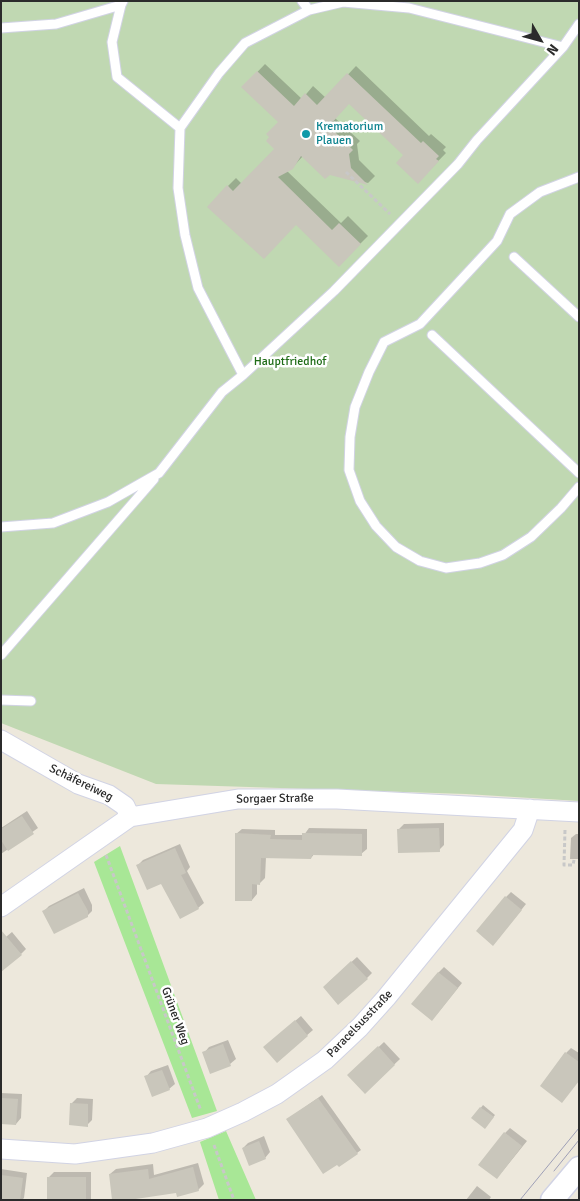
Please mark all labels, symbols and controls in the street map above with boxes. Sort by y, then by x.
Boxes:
north arrow [515,15,565,65]
text: N [543,40,562,59]
place label: Krematorium Plauen [316,120,383,148]
marker: Krematorium Plauen [300,128,312,140]
park label: Hauptfriedhof [254,355,326,369]
street label: Schäfereiweg [47,761,115,805]
street label: Sorgaer Straße [236,791,314,807]
street label: Grüner Weg [158,985,192,1047]
street label: Paracelsusstraße [324,987,396,1061]

